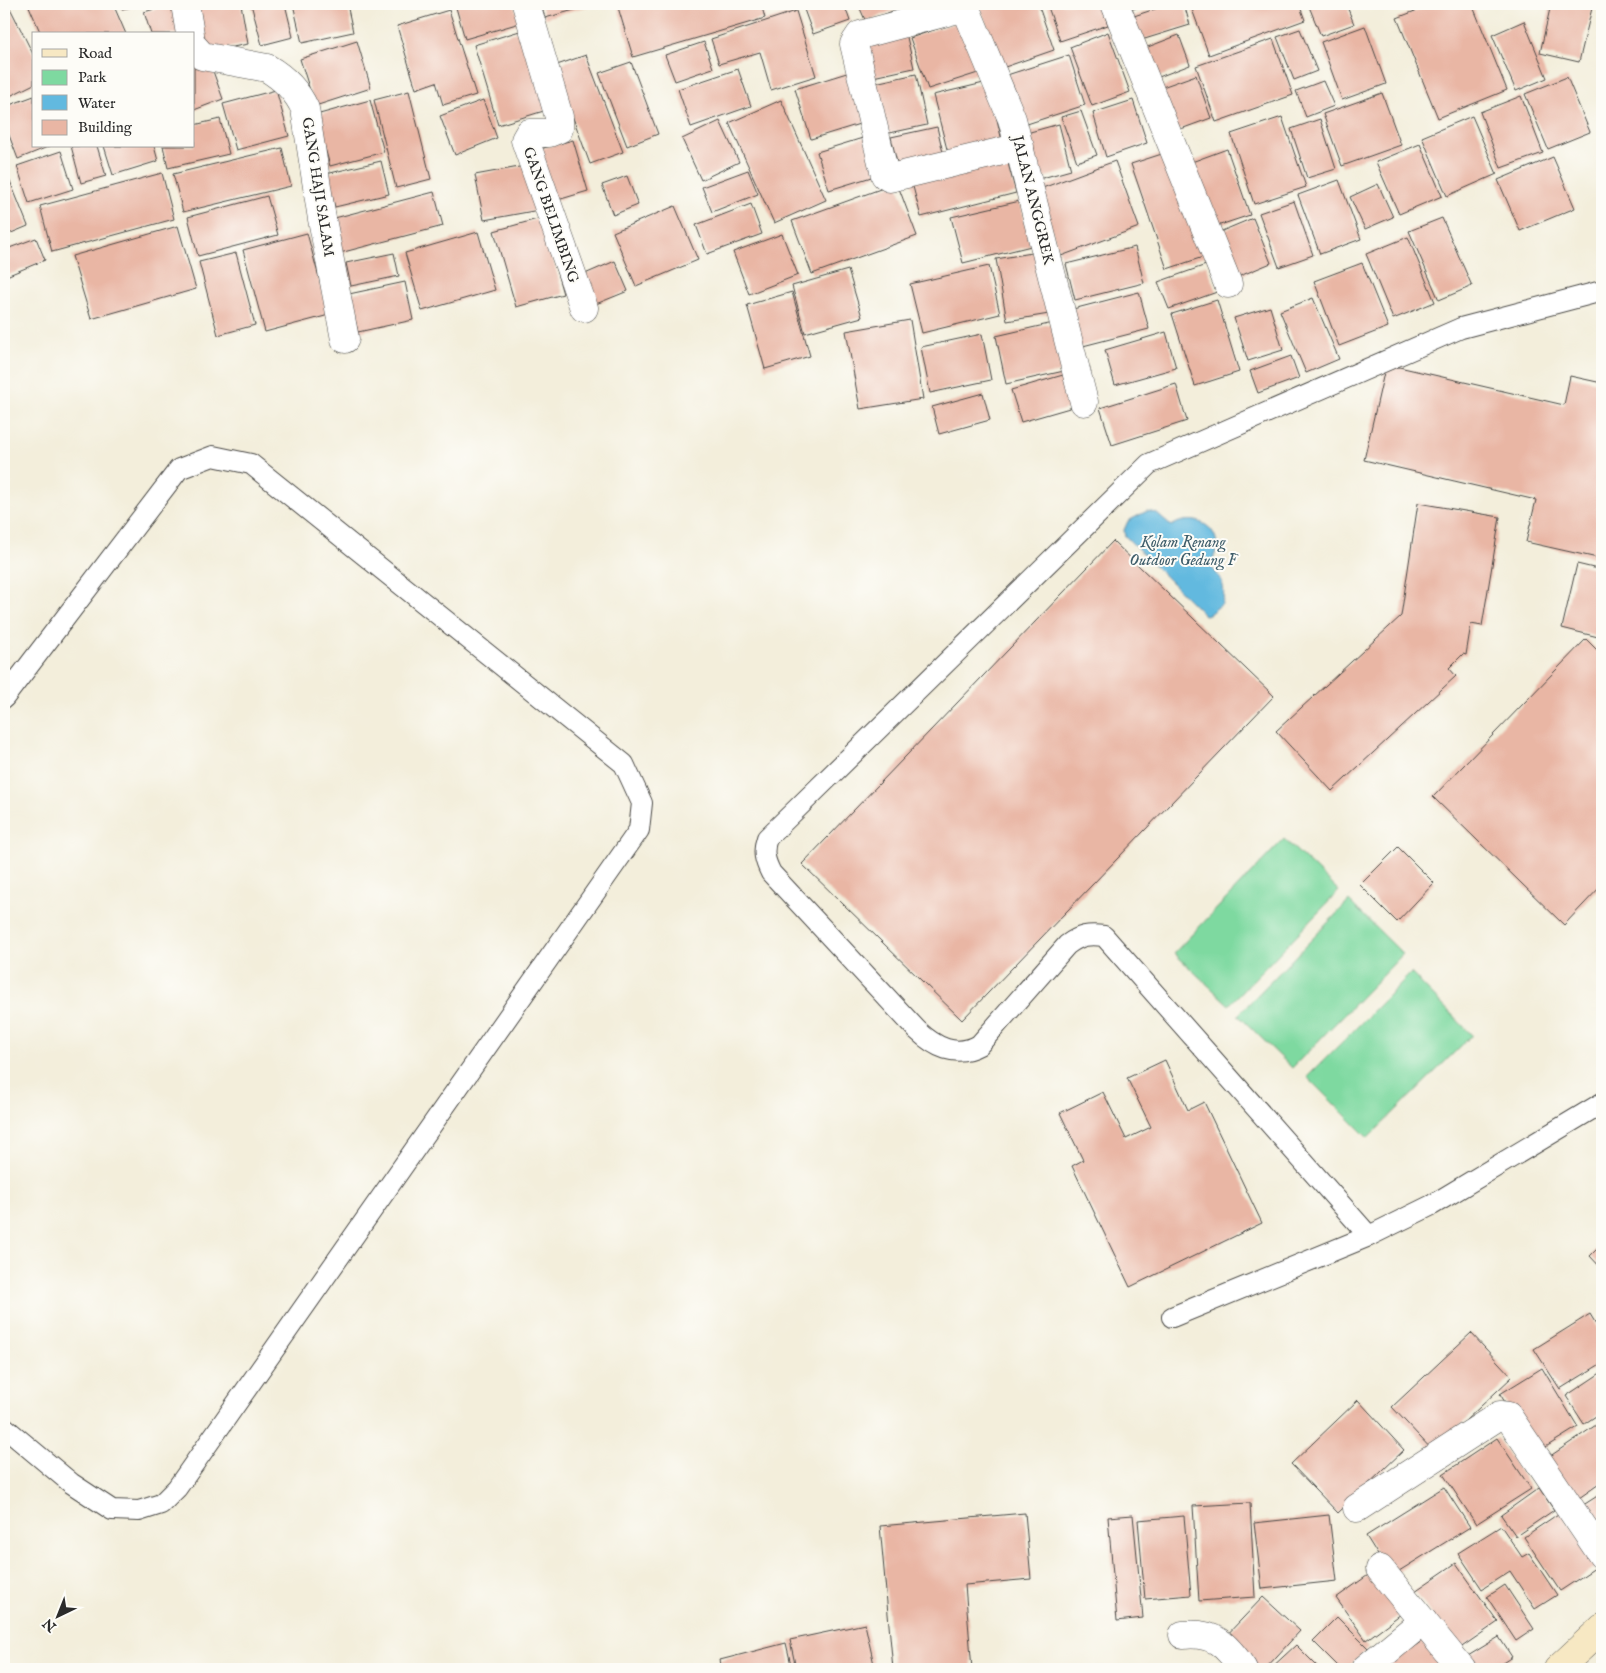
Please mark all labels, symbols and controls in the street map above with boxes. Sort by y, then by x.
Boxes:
legend [32,32,195,148]
text: Road [78,44,113,63]
text: Park [78,68,108,87]
text: Water [78,94,116,113]
street label: GANG HAJI SALAM [298,116,338,258]
text: Building [78,118,133,137]
street label: JALAN ANGGREK [1007,132,1058,267]
street label: GANG BELIMBING [519,145,583,286]
water label: Kolam Renang Outdoor Gedung F [1129,533,1238,571]
north arrow [32,1590,82,1640]
text: N [39,1614,61,1636]

